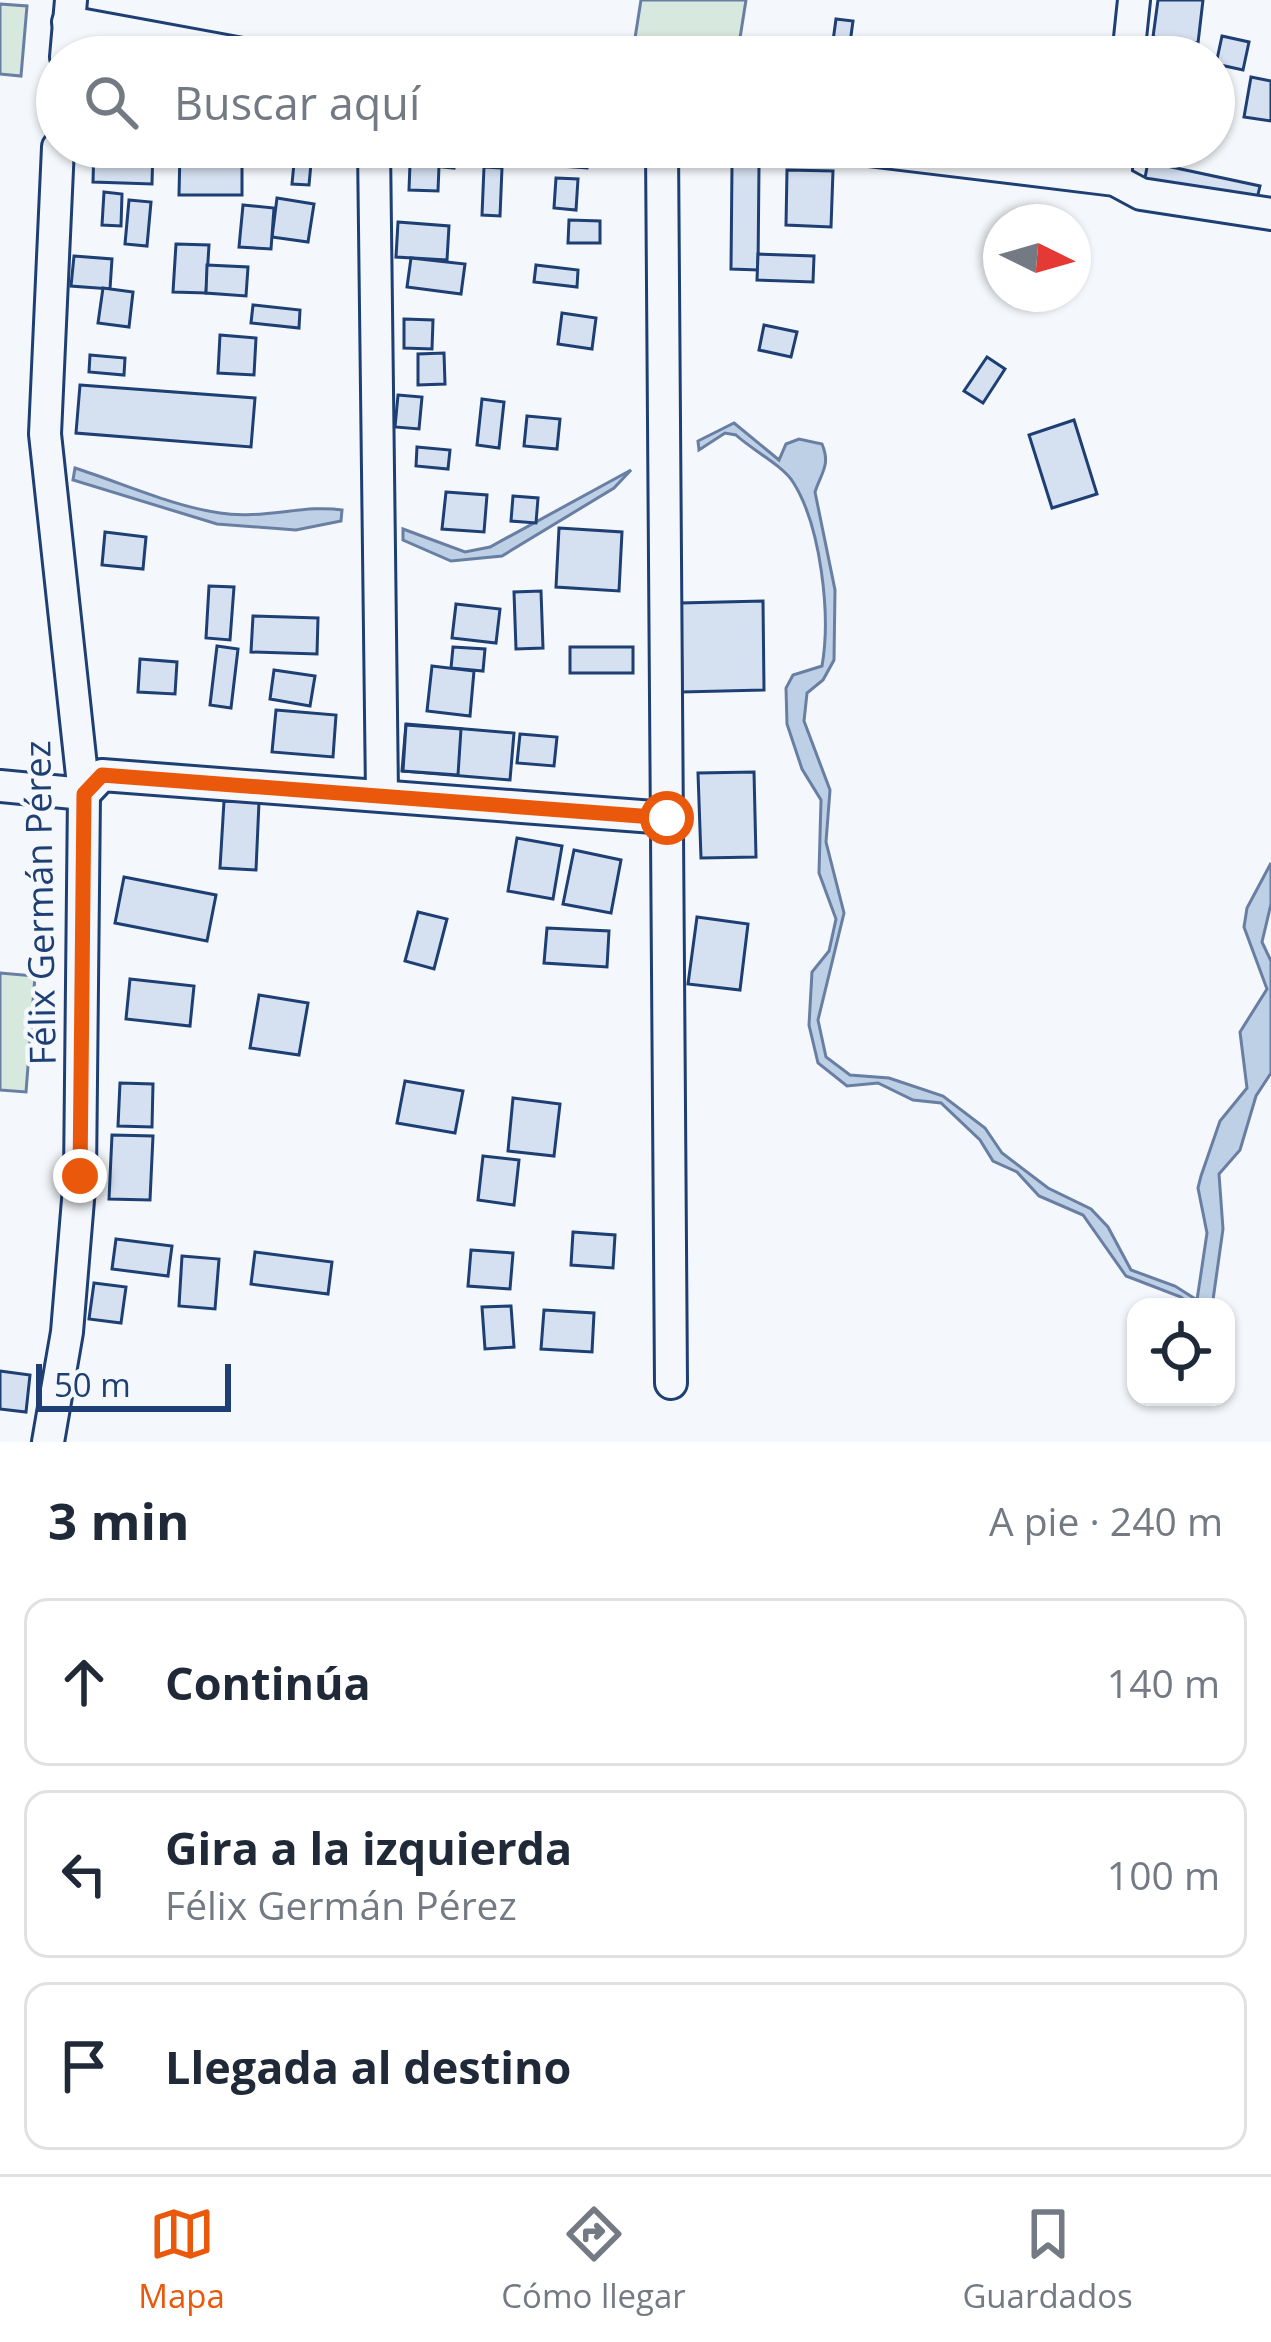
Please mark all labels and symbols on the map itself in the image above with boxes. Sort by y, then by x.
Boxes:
north arrow [983,204,1091,312]
street label: Félix Germán Pérez [12,740,67,1066]
route start [640,791,694,845]
route end [53,1149,107,1203]
scale bar [36,1358,231,1411]

